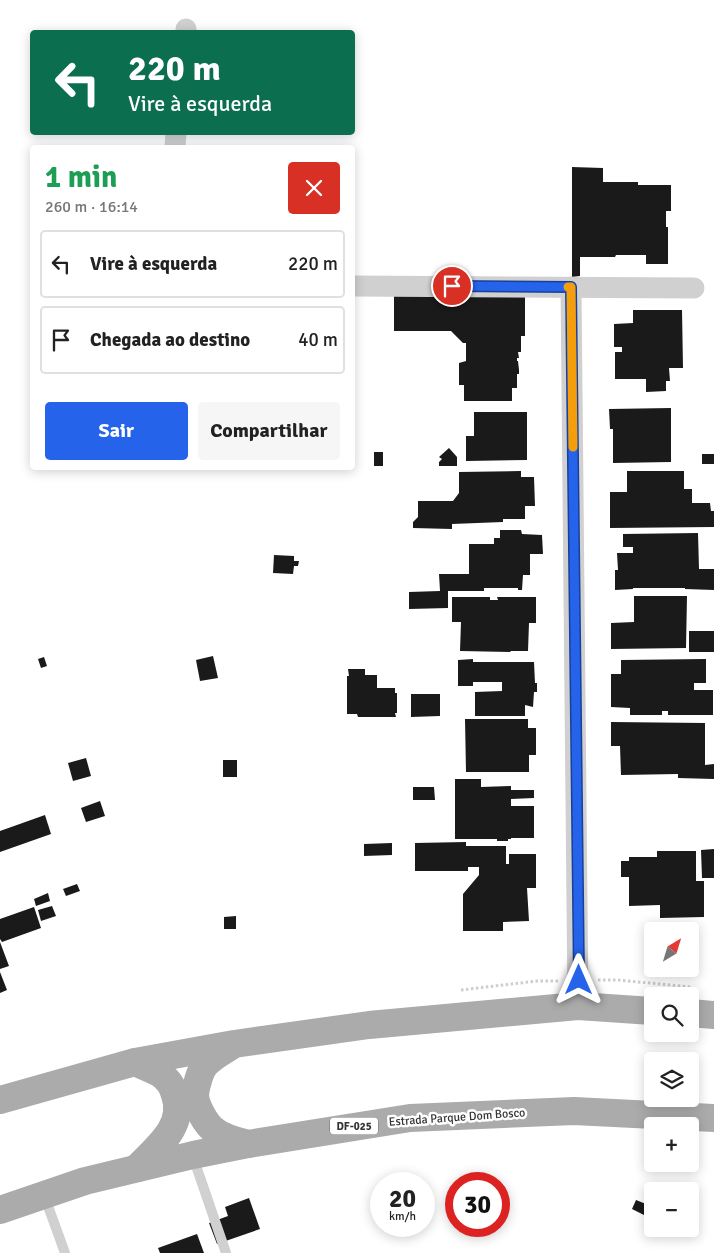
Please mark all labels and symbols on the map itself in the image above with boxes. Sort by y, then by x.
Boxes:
pin [431,265,473,307]
north arrow [644,922,699,978]
position arrow [552,953,604,1005]
street label: Estrada Parque Dom Bosco [388,1105,526,1130]
road number: DF-025 [330,1118,378,1134]
speed limit sign: 30 [445,1172,510,1237]

